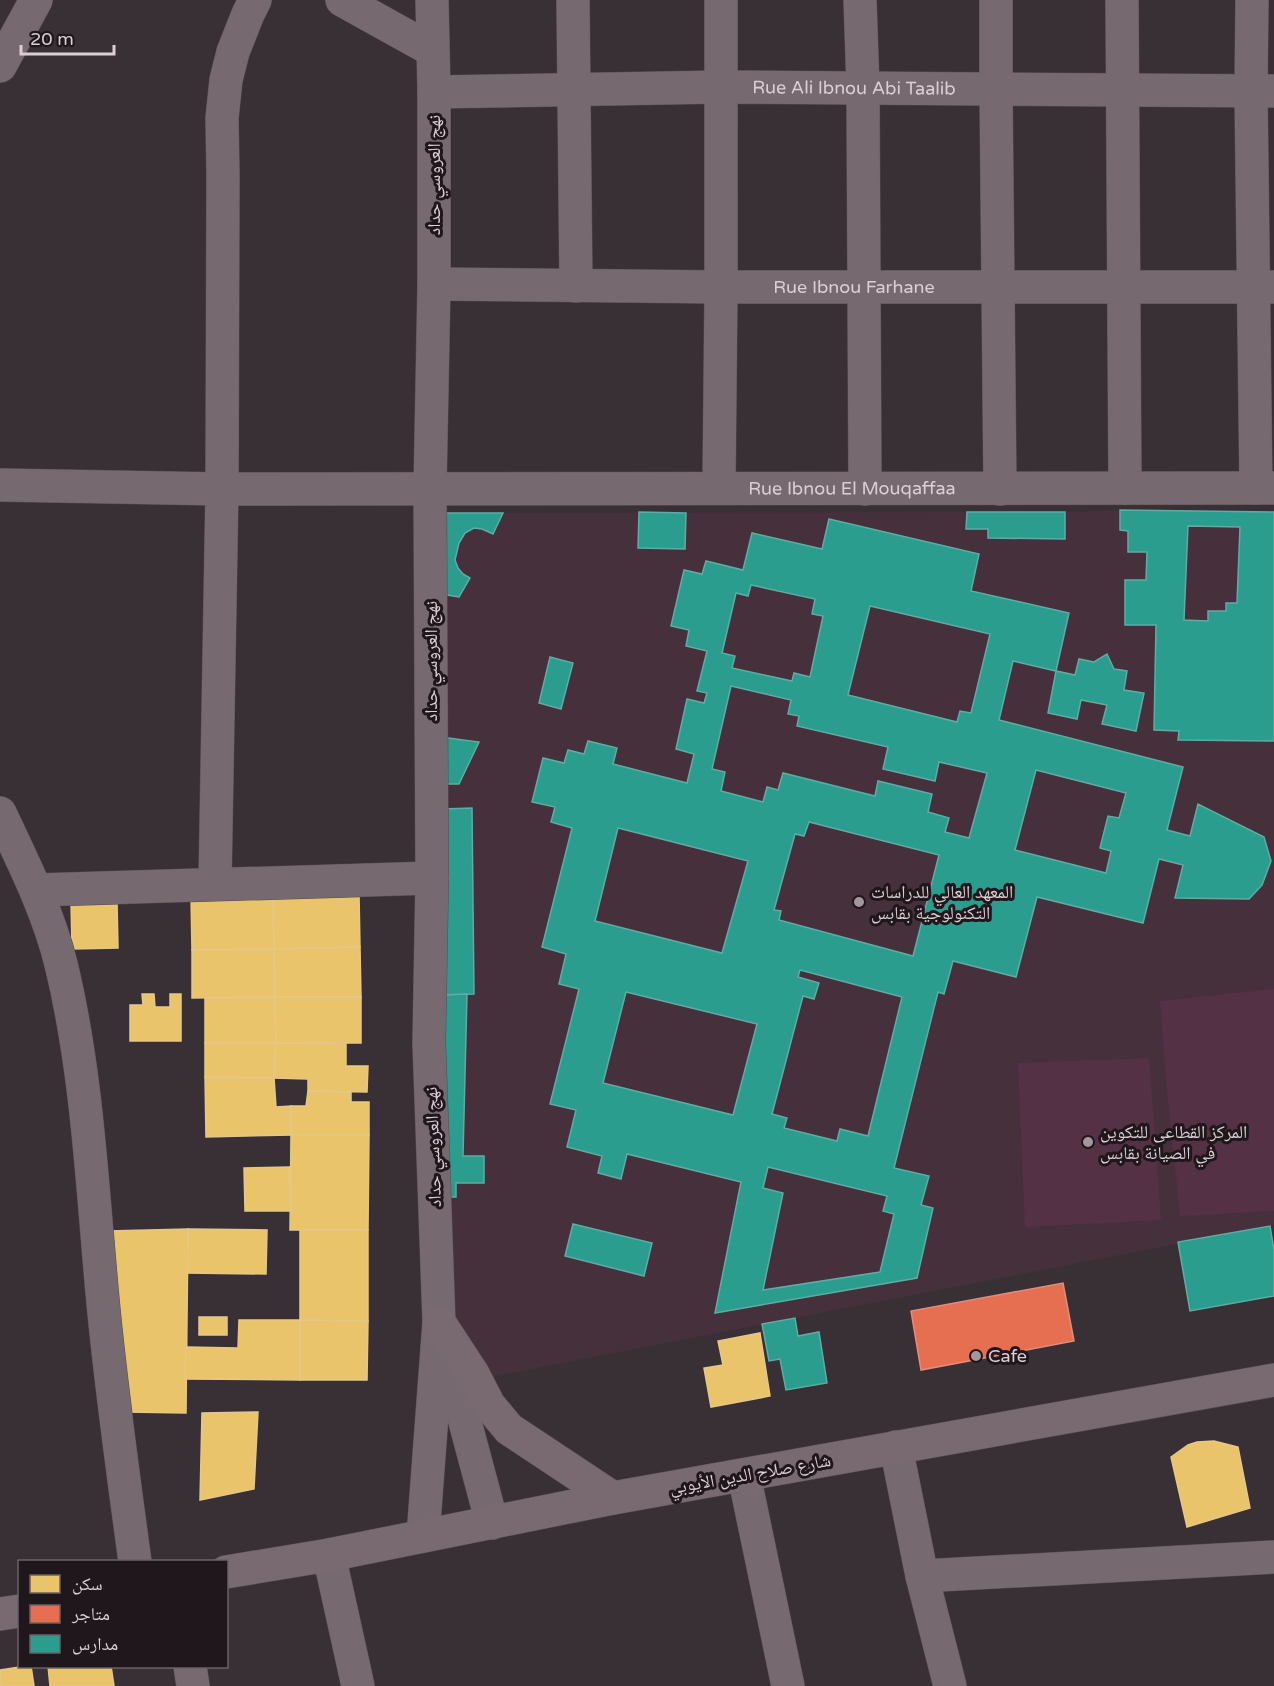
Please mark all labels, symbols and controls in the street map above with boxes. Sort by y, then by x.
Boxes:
scale bar [21,18,114,56]
text: 20 m [30,28,74,50]
street label: Rue Ali Ibnou Abi Taalib [752,76,956,100]
street label: نهج العروسي حداد [423,115,449,235]
street label: Rue Ibnou Farhane [773,276,935,298]
street label: Rue Ibnou El Mouqaffaa [748,477,956,499]
street label: نهج العروسي حداد [420,601,446,721]
place label: المعهد العالي للدراسات التكنولوجية بقابس [871,881,1013,924]
marker: المعهد العالي للدراسات التكنولوجية بقابس [852,895,866,909]
street label: نهج العروسي حداد [420,1086,450,1208]
place label: المركز القطاعى للتكوين في الصيانة بقابس [1100,1121,1247,1168]
marker: المركز القطاعى للتكوين في الصيانة بقابس [1081,1135,1095,1149]
place label: Cafe [988,1345,1027,1367]
marker: Cafe [969,1349,983,1363]
street label: شارع صلاح الدين الأيوبي [667,1449,833,1503]
legend [18,1560,228,1668]
text: سكن [72,1573,103,1595]
text: متاجر [71,1603,110,1625]
text: مدارس [72,1633,118,1655]

